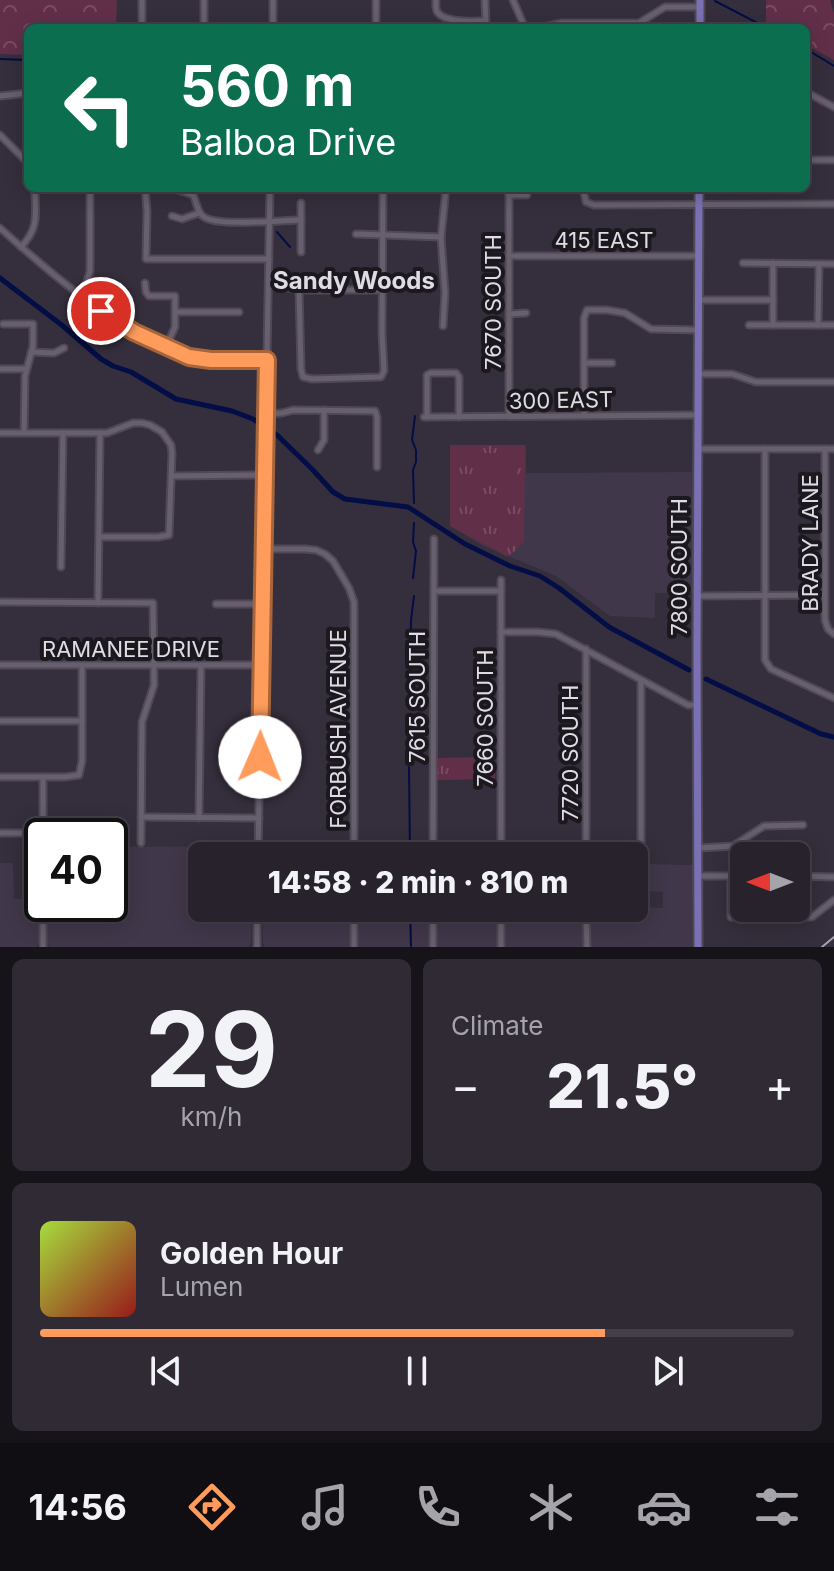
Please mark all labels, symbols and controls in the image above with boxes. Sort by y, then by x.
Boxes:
text: 560 m [180,52,354,120]
icon: left [48,56,152,160]
text: Balboa Drive [180,120,396,164]
street label: 415 EAST [554,227,654,253]
street label: 7670 SOUTH [480,234,506,370]
district label: Sandy Woods [273,266,435,295]
pin [67,277,135,345]
icon: arrive [79,289,123,333]
street label: 300 EAST [509,386,613,414]
street label: BRADY LANE [797,474,823,612]
street label: 7800 SOUTH [666,498,692,636]
street label: FORBUSH AVENUE [325,629,351,829]
street label: 7615 SOUTH [404,631,430,763]
street label: RAMANEE DRIVE [42,636,220,662]
street label: 7660 SOUTH [472,649,498,787]
street label: 7720 SOUTH [557,685,583,821]
position arrow [218,715,302,799]
speed limit sign: 40 [24,818,128,922]
north arrow [730,842,810,922]
map controls [730,842,810,922]
text: 14:58 · 2 min · 810 m [268,864,568,900]
text: 29 [145,986,278,1112]
text: Climate [451,1010,543,1041]
text: 21.5° [546,1050,699,1122]
text: − [451,1059,480,1113]
text: + [765,1059,794,1113]
text: km/h [181,1101,242,1132]
text: Golden Hour [160,1235,343,1271]
text: Lumen [160,1271,243,1302]
icon: previous [144,1349,188,1393]
icon: pause [395,1349,439,1393]
icon: next [646,1349,690,1393]
icon: directions [184,1479,240,1535]
icon: music [297,1479,353,1535]
icon: phone [410,1479,466,1535]
icon: climate [523,1479,579,1535]
icon: car [636,1479,692,1535]
icon: filters [749,1479,805,1535]
text: 14:56 [29,1485,127,1529]

